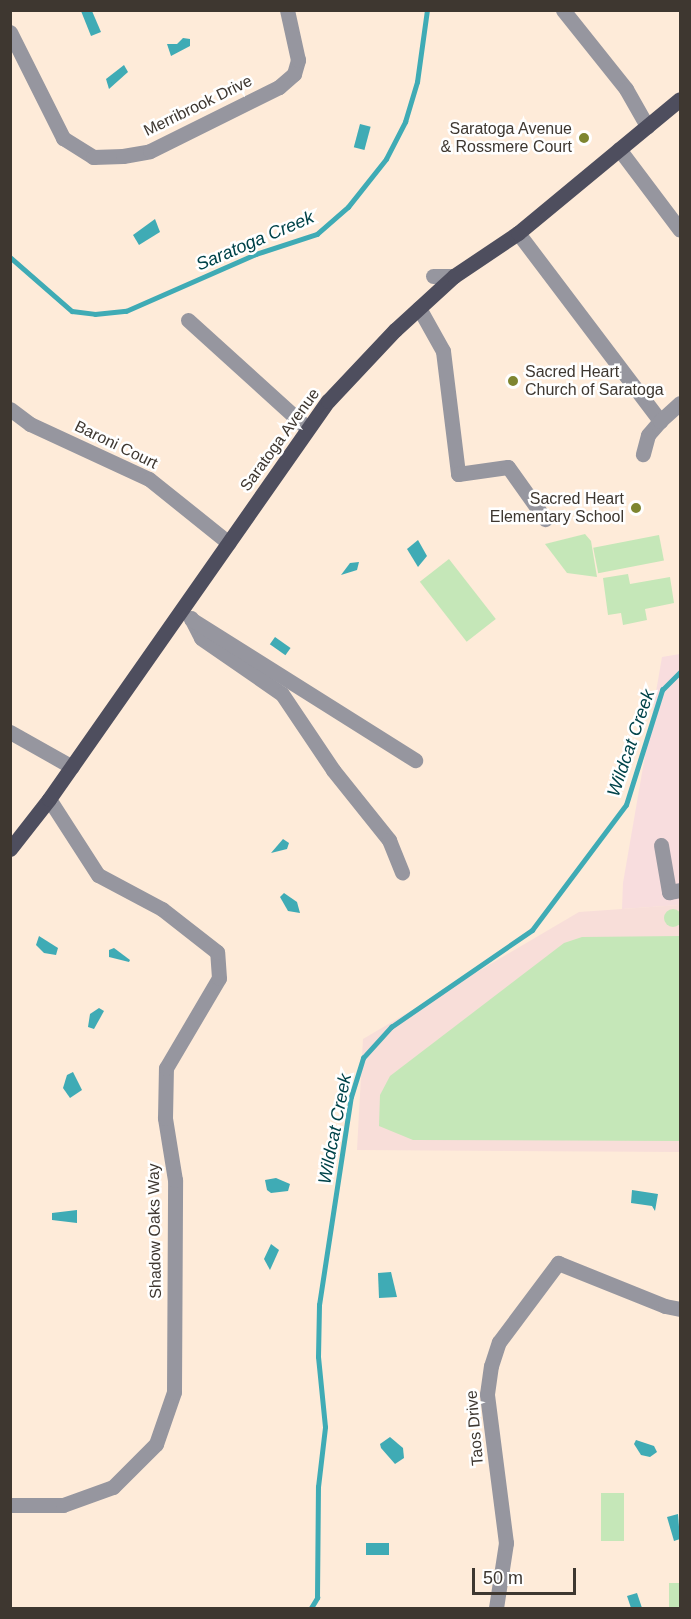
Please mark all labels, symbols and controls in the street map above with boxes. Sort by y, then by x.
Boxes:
street label: Merribrook Drive [141,71,255,141]
place label: Saratoga Avenue & Rossmere Court [440,119,572,157]
marker: Saratoga Avenue & Rossmere Court [577,131,591,145]
water label: Saratoga Creek [193,206,317,276]
place label: Sacred Heart Church of Saratoga [525,362,664,400]
marker: Sacred Heart Church of Saratoga [506,374,520,388]
street label: Saratoga Avenue [236,384,324,496]
street label: Baroni Court [71,417,161,473]
place label: Sacred Heart Elementary School [490,489,624,527]
marker: Sacred Heart Elementary School [629,501,643,515]
water label: Wildcat Creek [603,687,659,799]
water label: Wildcat Creek [314,1072,356,1186]
street label: Shadow Oaks Way [144,1163,166,1299]
street label: Taos Drive [462,1390,488,1466]
scale bar [475,1556,578,1594]
text: 50 m [483,1568,523,1588]

